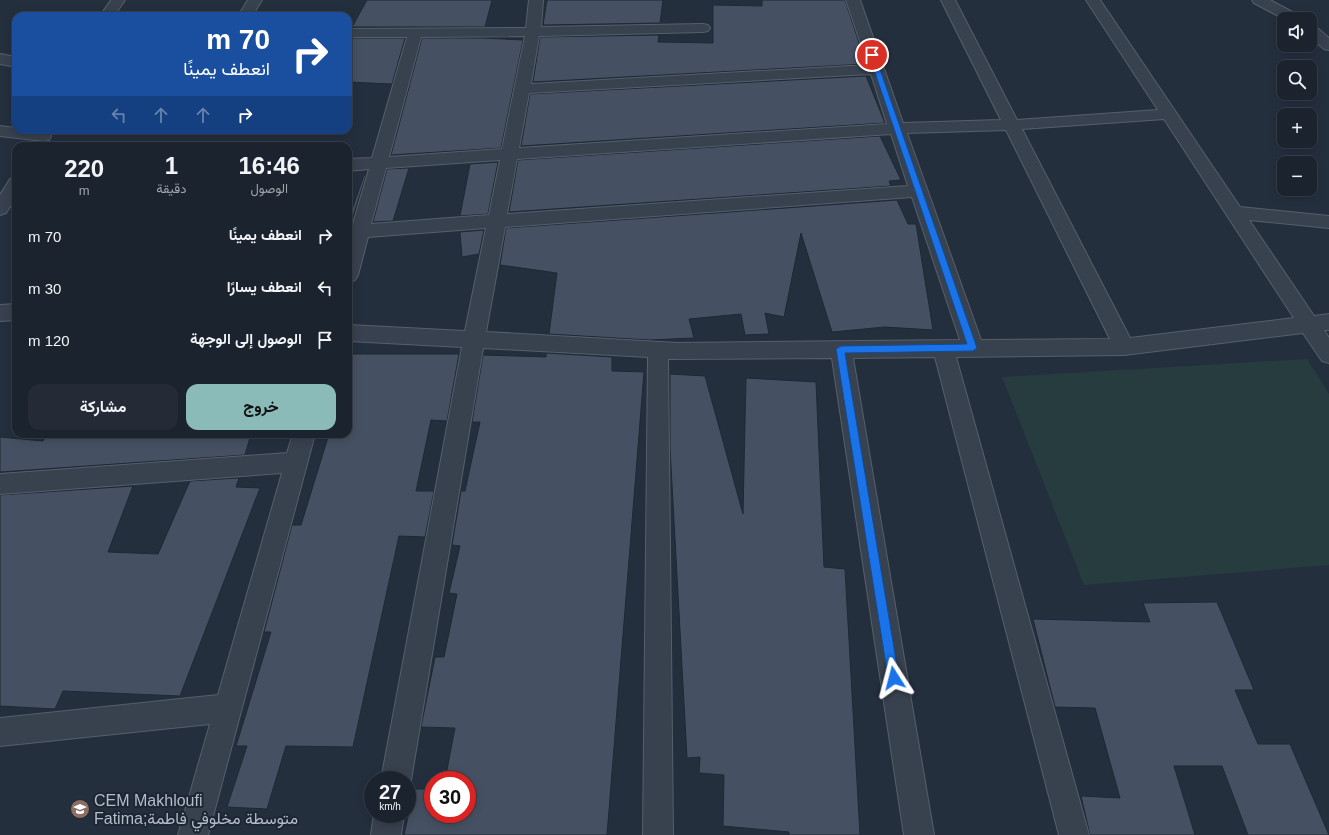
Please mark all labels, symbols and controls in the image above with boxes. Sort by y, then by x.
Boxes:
map controls [1277,12,1317,196]
button: sound [1277,12,1317,52]
text: 70 m [206,24,270,55]
icon: right [284,28,336,80]
pin [855,38,889,72]
icon: arrive [861,44,883,66]
text: انعطف يمينًا [183,59,270,79]
button: search [1277,60,1317,100]
icon: left [108,104,130,126]
icon: ahead [150,104,172,126]
icon: ahead [192,104,214,126]
icon: right [234,104,256,126]
button: + [1277,108,1317,148]
text: 1 [165,152,178,179]
text: 16:46 [239,152,300,179]
text: 220 [64,155,104,182]
button: − [1277,156,1317,196]
text: دقيقة [156,181,186,196]
text: الوصول [250,181,288,196]
text: m [79,183,90,198]
icon: right [314,225,336,247]
text: انعطف يمينًا [229,226,302,243]
text: 70 m [28,228,61,245]
icon: left [314,277,336,299]
text: انعطف يسارًا [227,278,302,295]
text: 30 m [28,280,61,297]
icon: arrive [314,329,336,351]
text: الوصول إلى الوجهة [190,330,302,347]
text: 120 m [28,332,70,349]
button: مشاركة [28,384,178,430]
button: خروج [186,384,336,430]
position arrow [873,657,915,699]
speed limit sign: 30 [424,771,476,823]
text: 27 [379,781,401,803]
place label: CEM Makhloufi Fatima;متوسطة مخلوفي فاطمة [94,792,298,832]
school or university icon: CEM Makhloufi Fatima;متوسطة مخلوفي فاطمة [69,798,91,820]
text: km/h [379,801,401,812]

